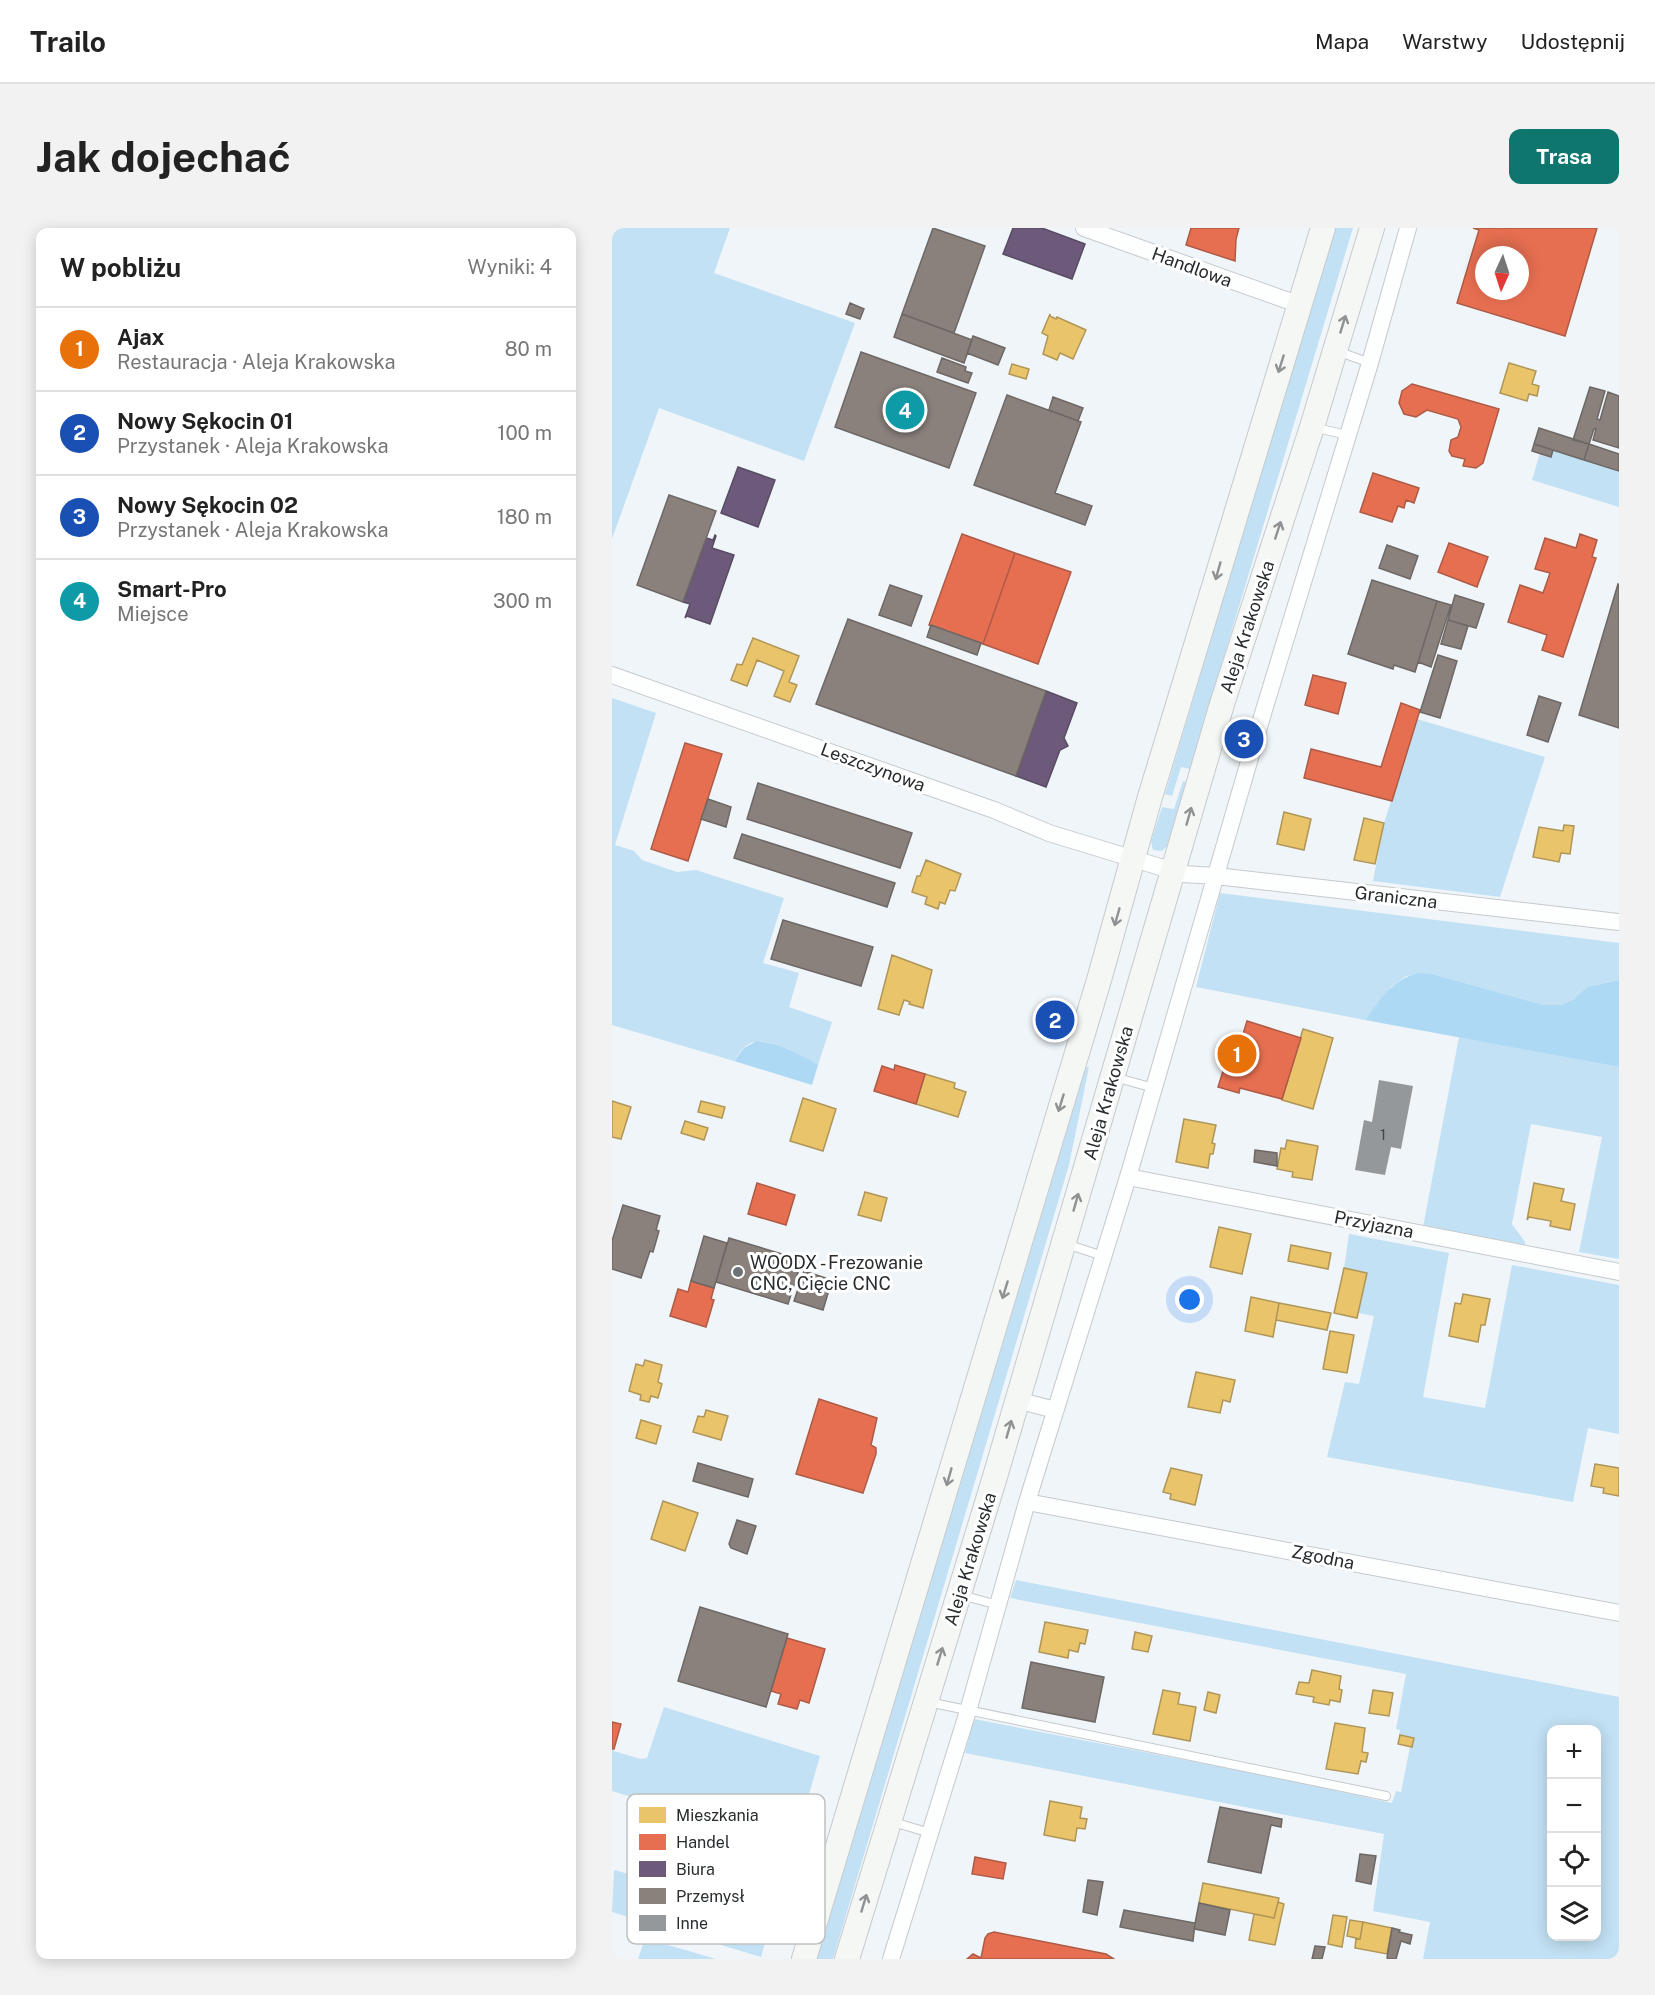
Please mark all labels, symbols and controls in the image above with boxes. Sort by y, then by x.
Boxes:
text: Trailo [30,25,106,58]
text: Mapa [1315,29,1369,54]
text: Warstwy [1402,29,1487,54]
text: Udostępnij [1520,29,1625,54]
button: Trasa [1509,129,1619,184]
text: Jak dojechać [36,132,291,181]
street label: Handlowa [1149,243,1235,291]
north arrow [1475,246,1529,300]
text: W pobliżu [60,252,181,283]
text: Wyniki: 4 [468,255,552,279]
one-way arrow [1338,315,1349,334]
text: Ajax [117,324,165,350]
text: 1 [75,337,84,361]
text: 80 m [505,337,552,361]
text: Restauracja · Aleja Krakowska [117,350,396,374]
one-way arrow [1275,354,1286,373]
pin: 4 [886,388,924,432]
text: Nowy Sękocin 01 [117,408,293,434]
text: 2 [73,421,86,445]
text: 100 m [497,421,552,445]
text: Przystanek · Aleja Krakowska [117,434,388,458]
text: Nowy Sękocin 02 [117,492,298,518]
text: 3 [73,505,86,529]
text: 180 m [497,505,552,529]
text: Przystanek · Aleja Krakowska [117,518,388,542]
one-way arrow [1274,521,1285,540]
street label: Aleja Krakowska [1216,558,1278,696]
one-way arrow [1212,561,1223,580]
text: Smart-Pro [117,576,227,602]
text: 4 [73,589,86,613]
text: 300 m [493,589,552,613]
text: Miejsce [117,602,189,626]
pin: 3 [1224,716,1264,762]
street label: Leszczynowa [818,738,928,796]
one-way arrow [1184,807,1195,826]
street label: Graniczna [1353,882,1439,912]
one-way arrow [1111,907,1122,926]
pin: 2 [1036,998,1074,1042]
street label: Aleja Krakowska [1079,1024,1137,1162]
pin: 1 [1218,1032,1256,1076]
one-way arrow [1055,1093,1066,1112]
house number: 1 [1380,1126,1386,1143]
one-way arrow [1071,1193,1082,1212]
street label: Przyjazna [1333,1206,1415,1242]
place label: WOODX - Frezowanie CNC, Cięcie CNC [750,1252,923,1294]
marker: WOODX - Frezowanie CNC, Cięcie CNC [731,1265,745,1279]
one-way arrow [999,1280,1010,1299]
your location [1175,1285,1204,1314]
one-way arrow [1003,1420,1015,1439]
one-way arrow [943,1467,954,1486]
street label: Aleja Krakowska [940,1490,1000,1628]
street label: Zgodna [1290,1541,1356,1573]
one-way arrow [935,1647,946,1666]
map controls [1547,1725,1601,1941]
button: + [1547,1725,1601,1779]
button: − [1547,1779,1601,1833]
legend [627,1794,825,1944]
text: Mieszkania [676,1806,759,1825]
text: Handel [676,1833,730,1852]
button: locate [1547,1833,1601,1887]
text: Biura [676,1860,715,1879]
text: Przemysł [676,1887,745,1906]
button: layers [1547,1887,1601,1941]
one-way arrow [859,1894,870,1913]
text: Inne [676,1914,708,1933]

